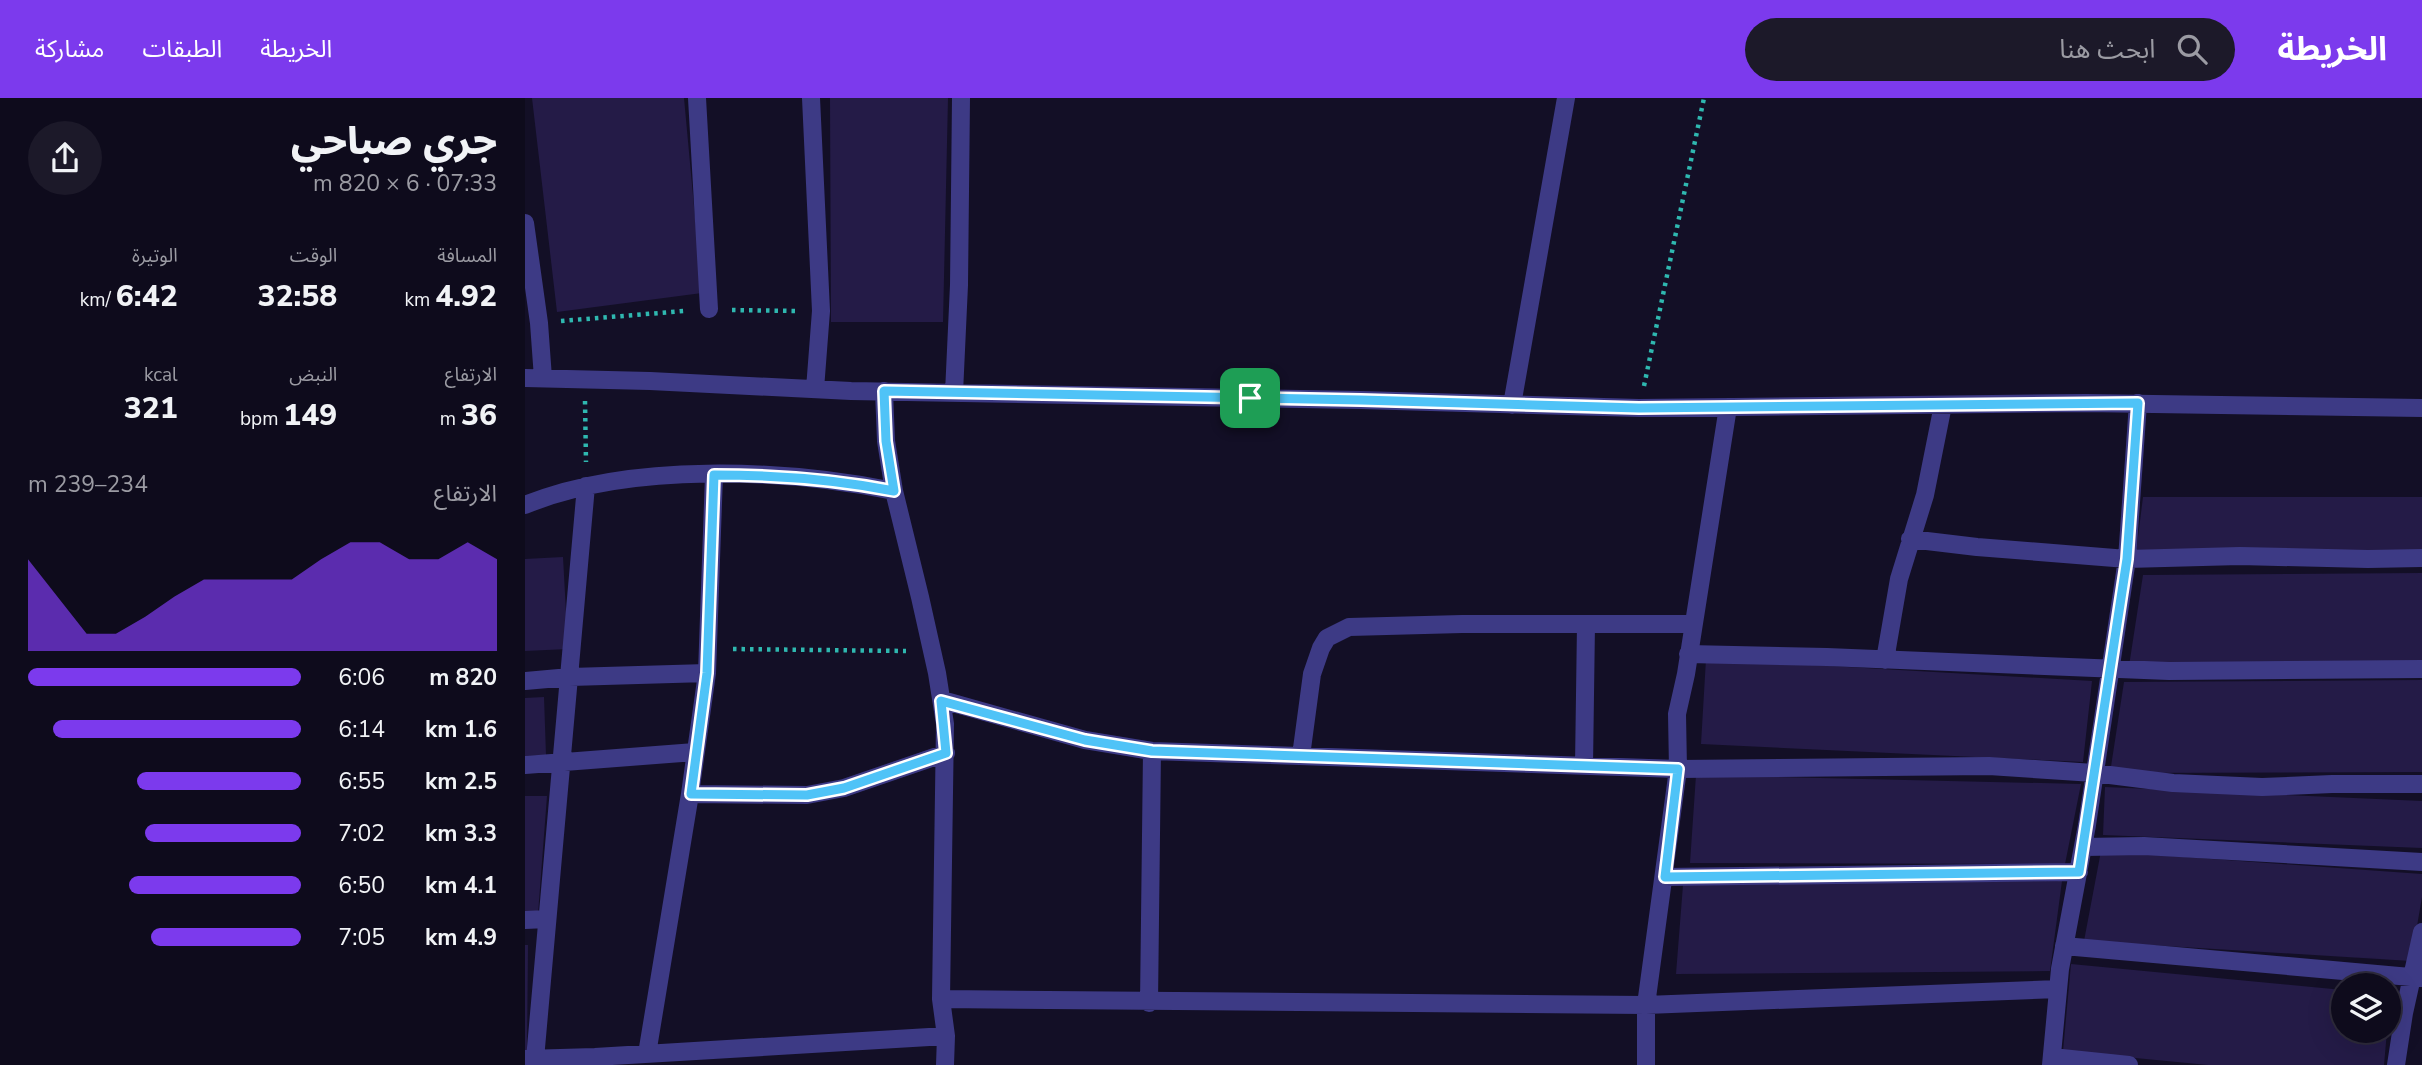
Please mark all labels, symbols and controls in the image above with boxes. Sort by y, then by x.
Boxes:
search box [1745,18,2235,81]
text: الخريطة [2277,27,2387,72]
icon: search [2173,30,2211,68]
text: ابحث هنا [2059,32,2155,67]
text: مشاركة [35,33,104,65]
text: الطبقات [142,33,222,65]
text: الخريطة [260,33,332,65]
text: جري صباحي [291,116,497,167]
button: share [28,121,102,195]
text: 07:33 · 6 × 820 m [313,168,497,199]
text: الوتيرة [132,243,178,269]
text: الوقت [290,243,337,269]
text: المسافة [437,243,497,269]
text: 6:42 [116,276,178,317]
text: 32:58 [258,276,337,317]
text: 4.92 [435,276,497,317]
text: /km [80,287,116,313]
text: km [405,287,435,313]
text: kcal [144,362,178,388]
text: النبض [289,362,337,388]
text: الارتفاع [445,362,497,388]
pin [1220,368,1280,428]
icon: arrive [1231,379,1269,417]
text: 321 [124,388,178,429]
text: 149 [283,395,337,436]
text: 36 [461,395,497,436]
text: bpm [240,406,283,432]
text: m [440,406,461,432]
text: 234–239 m [28,469,148,500]
text: الارتفاع [434,478,497,509]
text: 6:06 [338,662,385,693]
text: 820 m [429,662,497,693]
text: 6:14 [338,714,385,745]
text: 1.6 km [425,714,497,745]
text: 6:55 [338,766,385,797]
text: 2.5 km [425,766,497,797]
text: 7:02 [338,818,385,849]
text: 3.3 km [425,818,497,849]
text: 6:50 [338,870,385,901]
text: 4.1 km [425,870,497,901]
text: 7:05 [338,922,385,953]
text: 4.9 km [425,922,497,953]
map controls [2331,973,2401,1043]
button: layers [2331,973,2401,1043]

